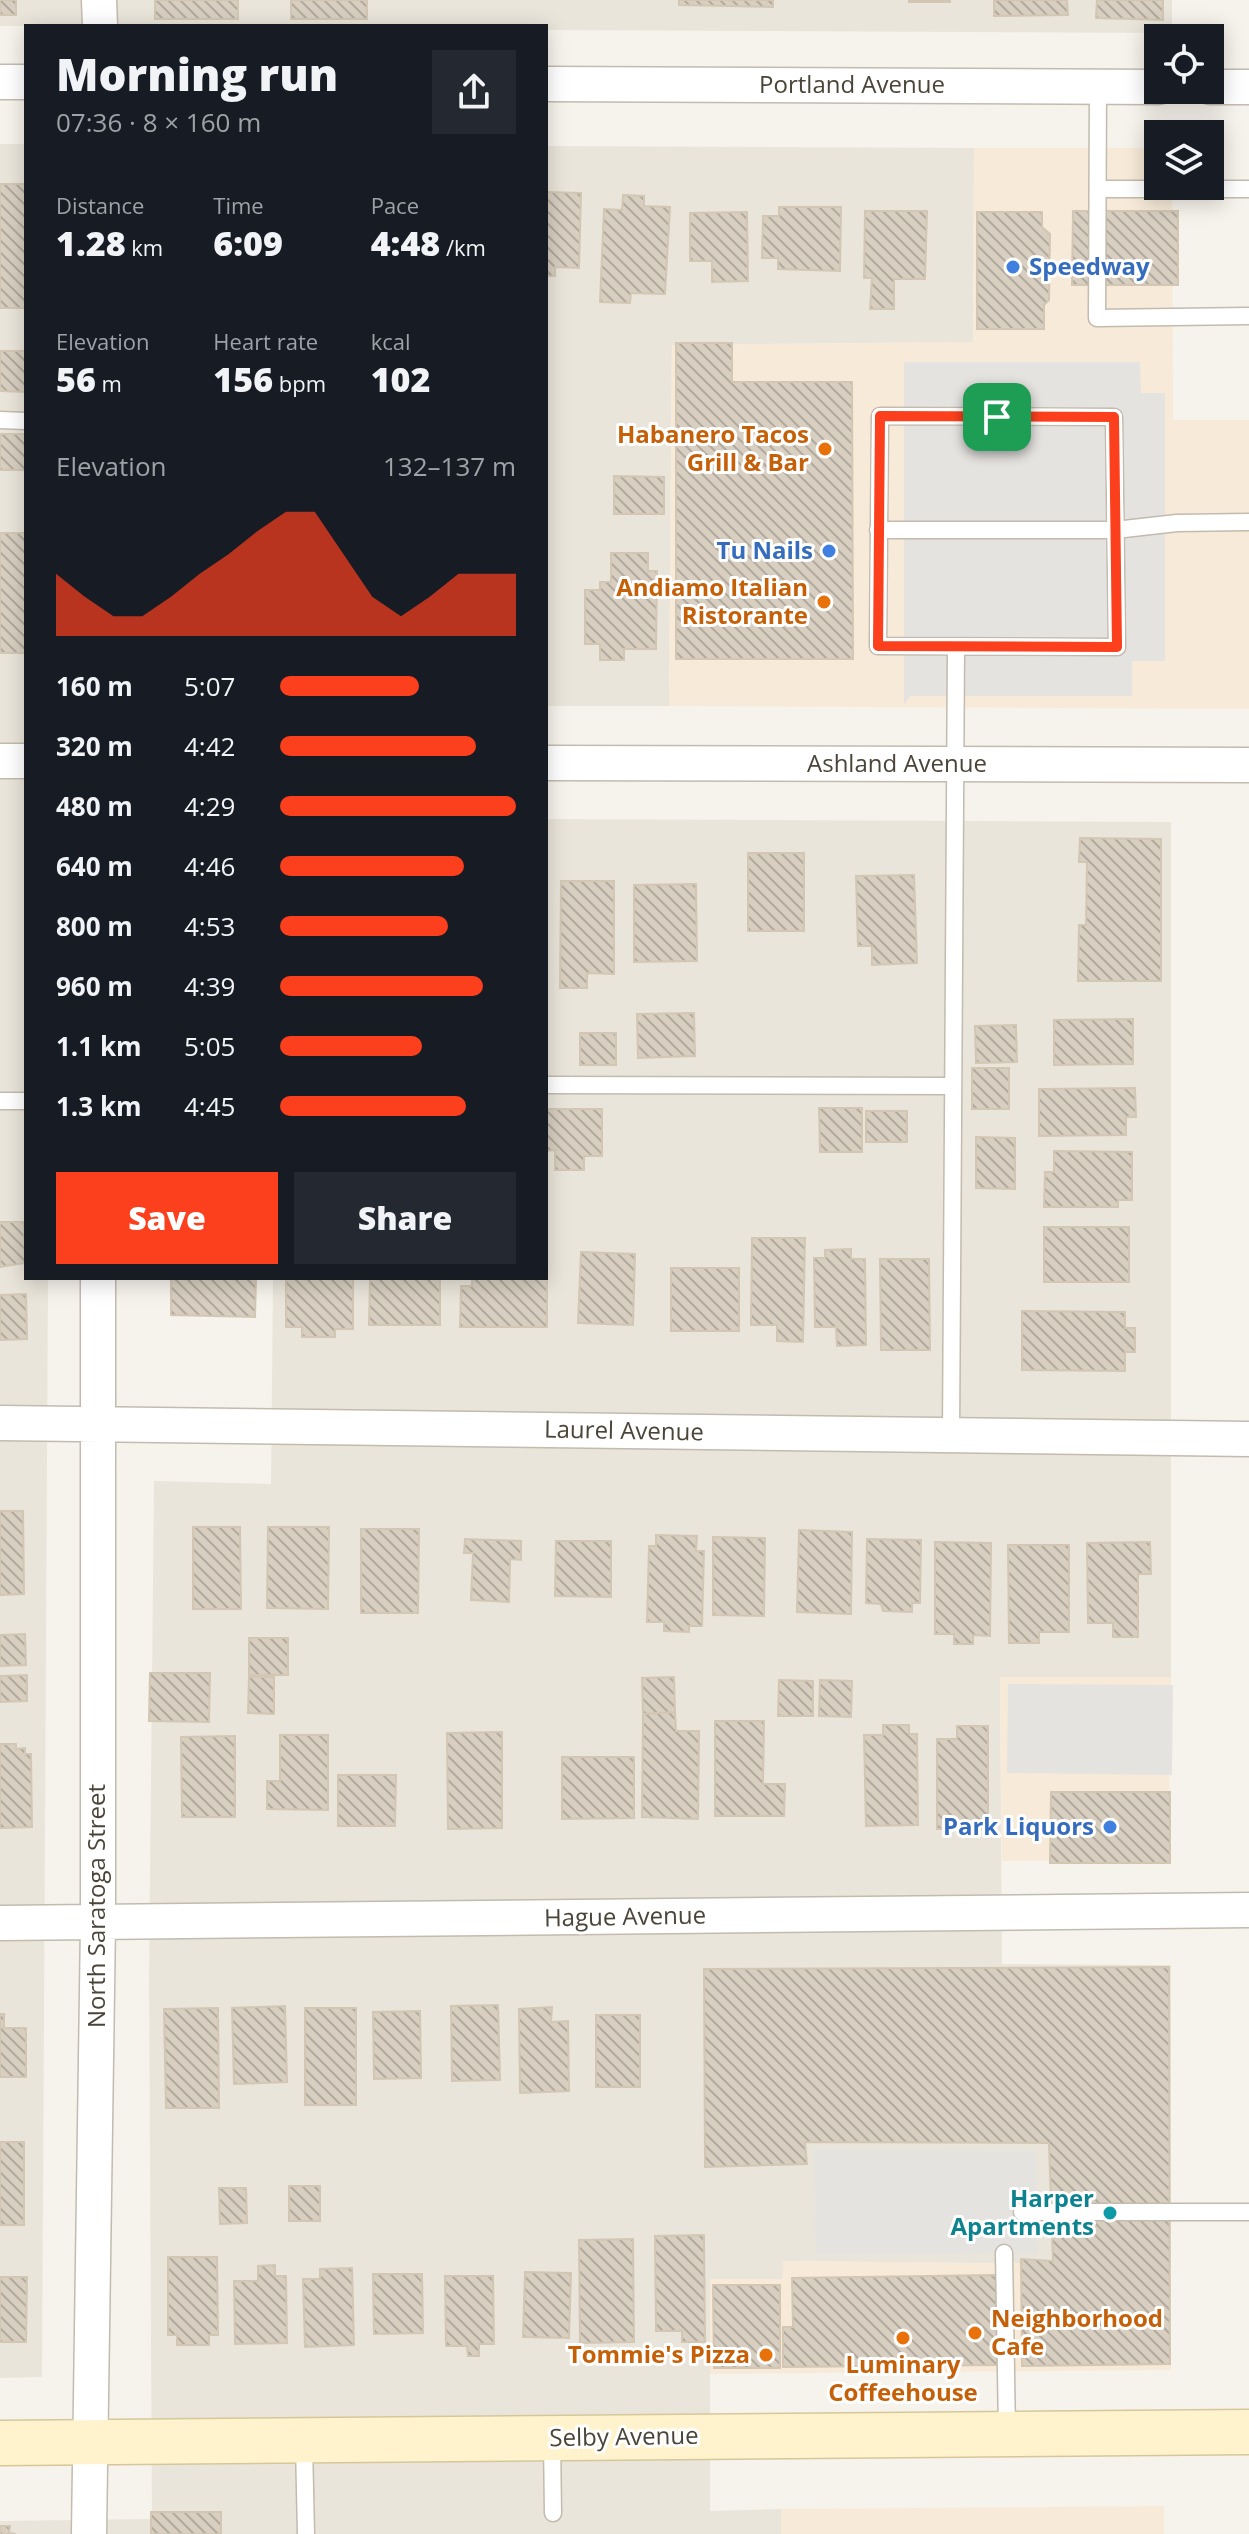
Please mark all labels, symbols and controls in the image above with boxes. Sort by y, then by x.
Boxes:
map controls [1144,24,1224,200]
button: locate [1144,24,1224,104]
text: Morning run [56,44,338,104]
button: share [432,50,516,134]
street label: Portland Avenue [759,67,945,100]
text: 07:36 · 8 × 160 m [56,104,261,140]
button: layers [1144,120,1224,200]
text: Distance [56,190,144,220]
text: Time [213,190,264,220]
text: Pace [371,190,419,220]
text: 1.28 [56,220,126,266]
text: 6:09 [213,220,283,266]
text: 4:48 [371,220,440,266]
text: km [126,232,163,262]
text: /km [440,232,486,262]
place label: Speedway [1029,249,1150,282]
marker: Speedway [1004,258,1022,276]
text: Elevation [56,326,149,356]
text: Heart rate [213,326,318,356]
text: kcal [371,326,411,356]
text: 56 [56,356,96,402]
text: 156 [213,356,273,402]
text: 102 [371,356,430,402]
text: m [96,368,122,398]
text: bpm [273,368,326,398]
pin [963,383,1031,451]
icon: arrive [975,395,1019,439]
place label: Habanero Tacos Grill & Bar [617,417,809,478]
marker: Habanero Tacos Grill & Bar [816,440,834,458]
text: Elevation [56,448,166,484]
text: 132–137 m [383,448,516,484]
place label: Tu Nails [717,533,813,566]
marker: Tu Nails [820,542,838,560]
place label: Andiamo Italian Ristorante [616,570,808,631]
marker: Andiamo Italian Ristorante [815,593,833,611]
text: 160 m [56,668,133,704]
text: 5:07 [184,668,235,704]
text: 320 m [56,728,133,764]
text: 4:42 [184,728,235,764]
street label: Ashland Avenue [807,746,987,779]
text: 480 m [56,788,133,824]
text: 4:29 [184,788,235,824]
text: 640 m [56,848,133,884]
text: 4:46 [184,848,235,884]
text: 800 m [56,908,133,944]
text: 4:53 [184,908,235,944]
text: 960 m [56,968,133,1004]
text: 4:39 [184,968,235,1004]
text: 1.1 km [56,1028,142,1064]
text: 5:05 [184,1028,235,1064]
text: 1.3 km [56,1088,142,1124]
text: 4:45 [184,1088,235,1124]
button: Save [56,1172,278,1264]
button: Share [294,1172,516,1264]
street label: Laurel Avenue [544,1412,704,1447]
street label: North Saratoga Street [79,1784,112,2028]
place label: Park Liquors [943,1809,1094,1842]
marker: Park Liquors [1101,1818,1119,1836]
street label: Hague Avenue [544,1898,706,1933]
place label: Harper Apartments [951,2181,1094,2242]
marker: Harper Apartments [1101,2204,1119,2222]
place label: Neighborhood Cafe [991,2301,1163,2362]
marker: Neighborhood Cafe [966,2324,984,2342]
marker: Luminary Coffeehouse [894,2329,912,2347]
place label: Tommie's Pizza [568,2337,750,2370]
marker: Tommie's Pizza [757,2346,775,2364]
place label: Luminary Coffeehouse [828,2347,978,2408]
street label: Selby Avenue [549,2418,699,2453]

